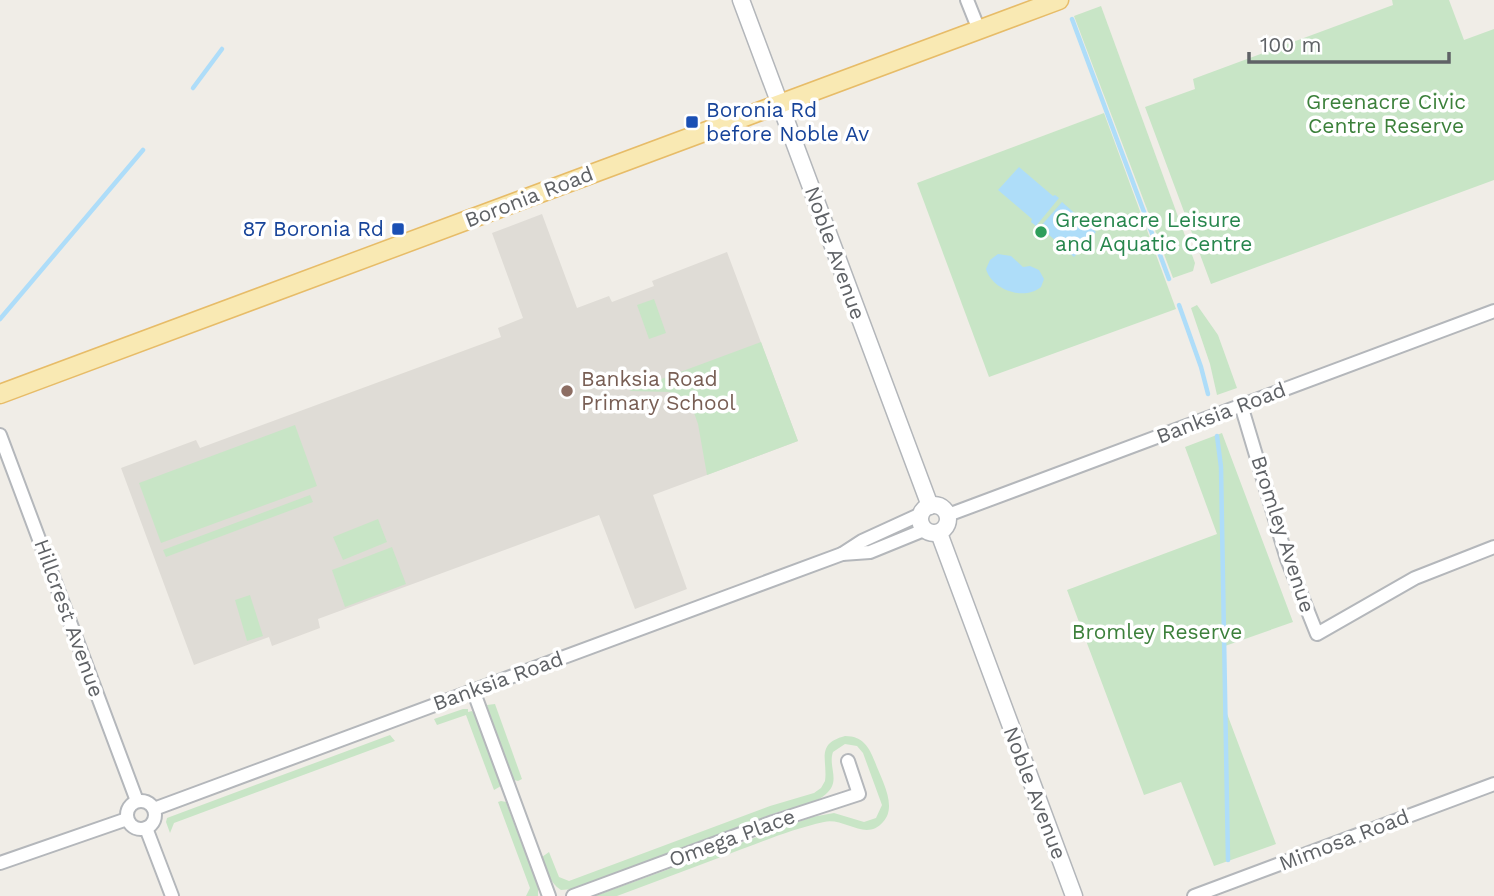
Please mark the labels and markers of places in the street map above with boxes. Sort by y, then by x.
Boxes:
place label: Boronia Rd before Noble Av [706,97,869,146]
marker: Boronia Rd before Noble Av [684,114,700,130]
place label: Greenacre Leisure and Aquatic Centre [1055,207,1252,256]
place label: 87 Boronia Rd [243,216,384,241]
marker: 87 Boronia Rd [390,221,406,237]
marker: Greenacre Leisure and Aquatic Centre [1033,224,1049,240]
place label: Banksia Road Primary School [581,366,736,415]
marker: Banksia Road Primary School [559,383,575,399]

